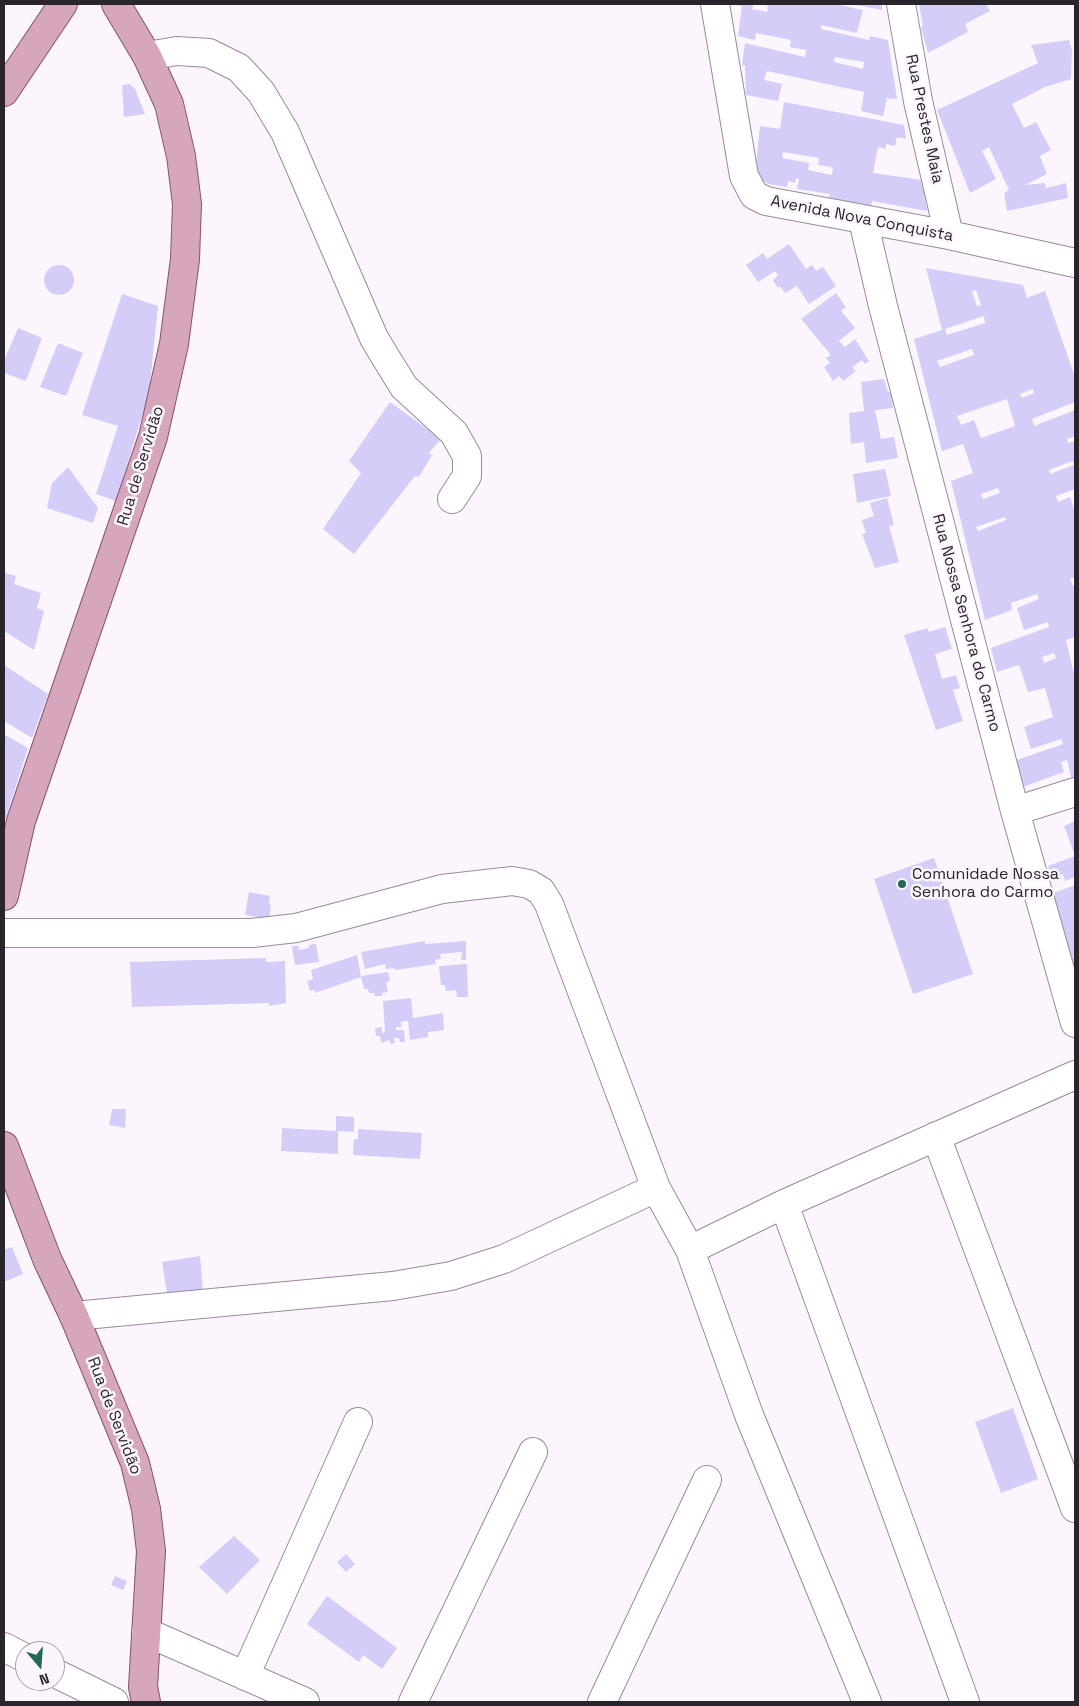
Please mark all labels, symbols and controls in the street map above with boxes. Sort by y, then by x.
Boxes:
street label: Rua Prestes Maia [901,53,947,185]
street label: Avenida Nova Conquista [769,192,955,246]
street label: Rua de Servidão [114,404,168,528]
street label: Rua Nossa Senhora do Carmo [928,512,1004,734]
place label: Comunidade Nossa Senhora do Carmo [912,865,1059,903]
marker: Comunidade Nossa Senhora do Carmo [896,878,908,890]
street label: Rua de Servidão [83,1355,145,1477]
north arrow [15,1641,65,1691]
text: N [37,1669,52,1689]

